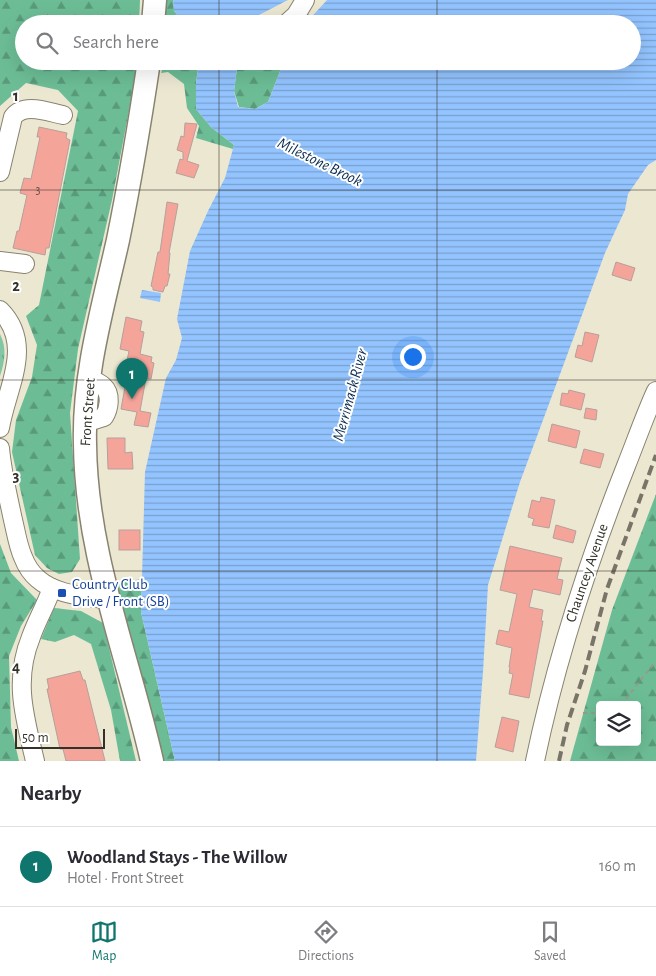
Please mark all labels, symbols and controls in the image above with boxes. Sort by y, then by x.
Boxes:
search box [15,15,641,70]
icon: search [33,29,61,57]
text: Search here [73,33,159,52]
text: 1 [13,88,19,104]
water label: Milestone Brook [275,135,365,189]
house number: 3 [36,184,41,196]
text: 2 [12,278,20,294]
your location [400,344,426,370]
water label: Merrimack River [330,346,370,443]
pin: 1 [116,358,148,399]
street label: Front Street [78,377,98,447]
text: 3 [13,468,20,484]
street label: Chauncey Avenue [563,522,611,624]
place label: Country Club Drive / Front (SB) [72,577,170,609]
marker: Country Club Drive / Front (SB) [56,587,68,599]
text: 4 [12,659,20,675]
map controls [596,701,641,746]
button: layers [596,701,641,746]
scale bar [15,726,105,749]
text: 50 m [22,731,49,745]
text: Nearby [20,783,81,804]
text: Woodland Stays - The Willow [67,848,287,867]
text: 1 [33,858,39,874]
text: 160 m [599,858,636,874]
text: Hotel · Front Street [67,870,184,886]
tab: Map [90,918,118,965]
tab: Directions [298,918,354,965]
tab: Saved [534,918,566,965]

